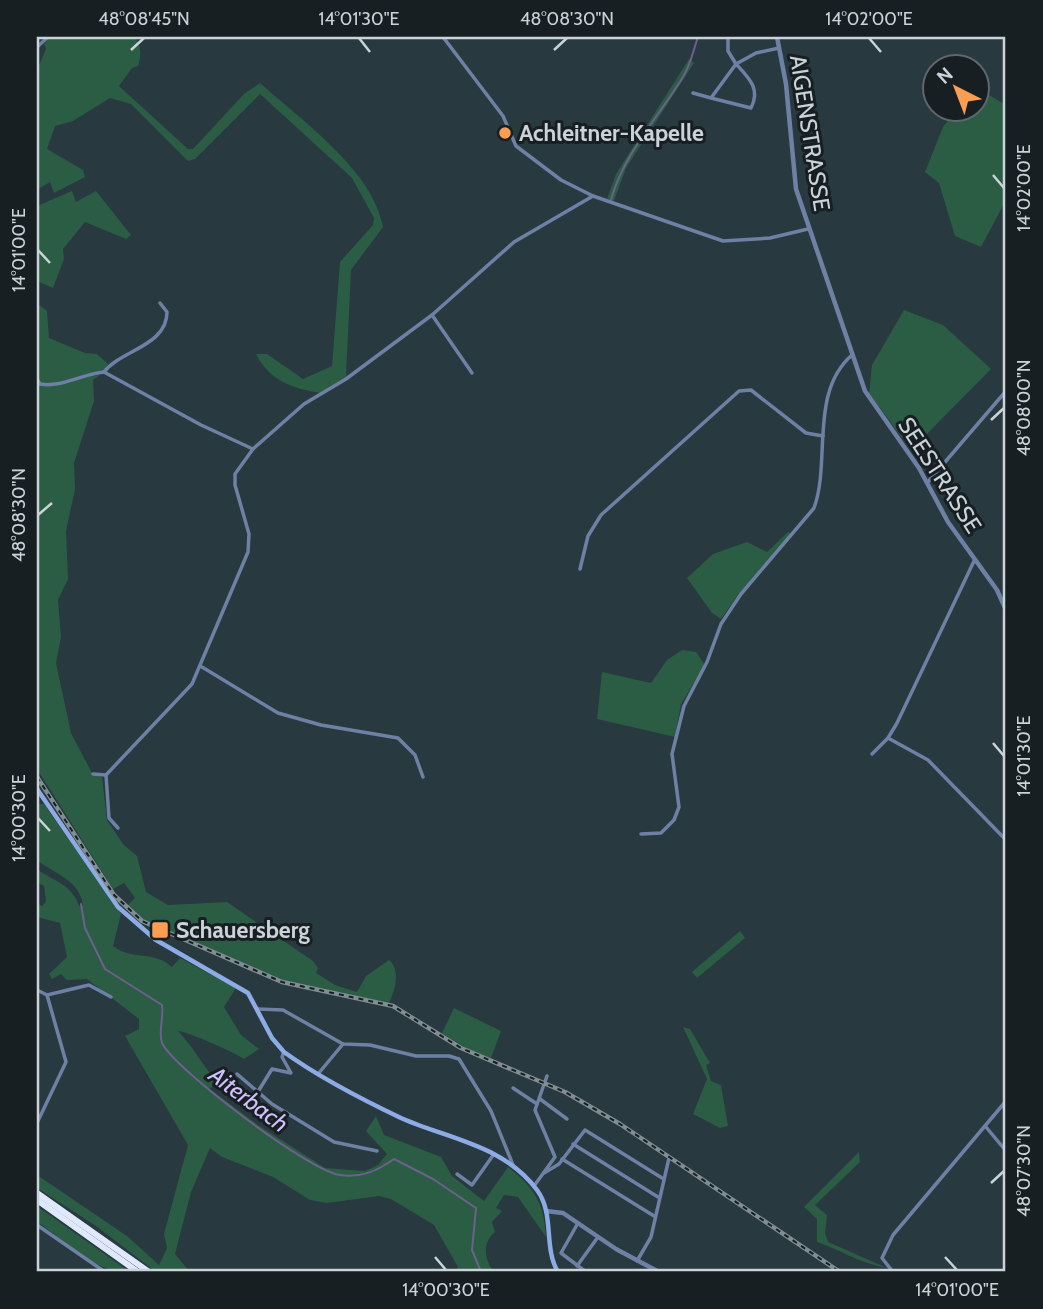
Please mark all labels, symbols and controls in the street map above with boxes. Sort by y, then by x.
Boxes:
text: 48°08'45"N [98,8,190,30]
text: 14°01'30"E [319,8,399,30]
text: 48°08'30"N [520,8,614,30]
text: 14°02'00"E [825,8,913,30]
north arrow [920,52,990,122]
street label: AIGENSTRASSE [784,53,836,213]
text: N [932,63,958,89]
place label: Achleitner-Kapelle [519,119,704,147]
marker: Achleitner-Kapelle [497,125,513,141]
text: 14°02'00"E [1013,144,1035,232]
text: 14°01'00"E [8,208,30,292]
text: 48°08'00"N [1013,360,1035,456]
street label: SEESTRASSE [892,412,988,538]
text: 48°08'30"N [8,468,30,562]
text: 14°01'30"E [1013,716,1035,796]
text: 14°00'30"E [8,774,30,862]
place label: Schauersberg [176,916,310,944]
marker: Schauersberg [150,920,170,940]
water label: Aiterbach [203,1059,294,1138]
text: 48°07'30"N [1013,1125,1035,1217]
text: 14°00'30"E [402,1279,490,1301]
text: 14°01'00"E [915,1279,999,1301]

